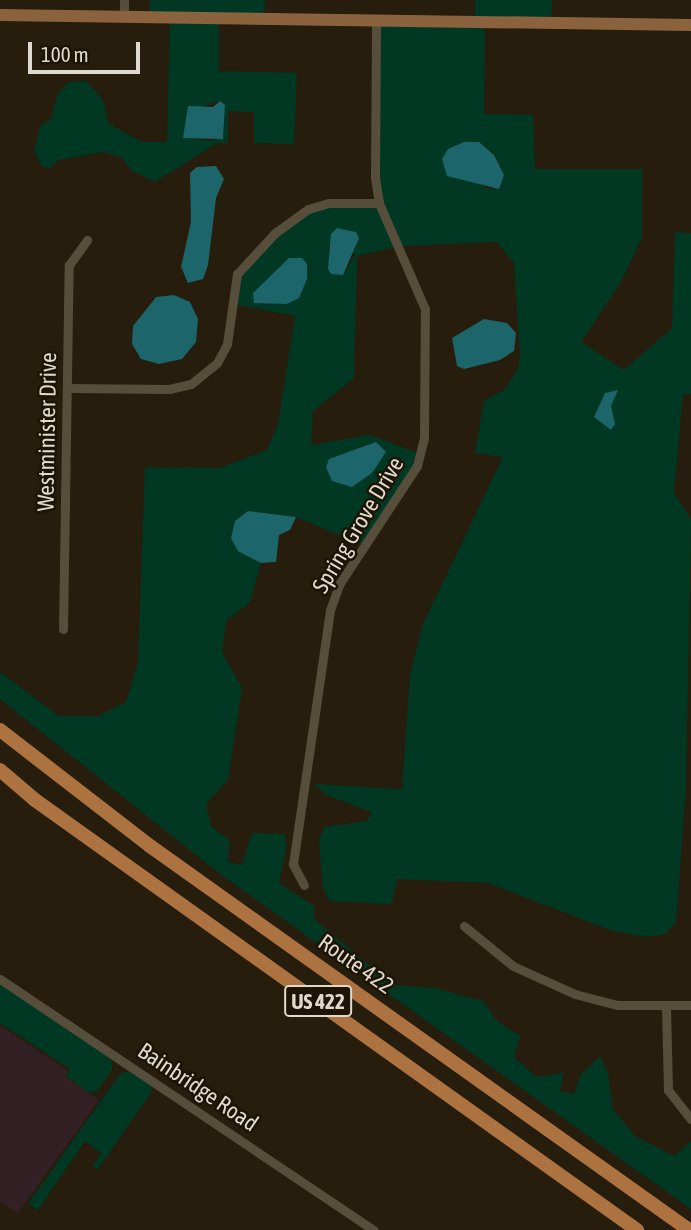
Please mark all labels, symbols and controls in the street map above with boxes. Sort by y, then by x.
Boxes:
scale bar [32,28,144,72]
text: 100 m [41,42,89,66]
street label: Westminister Drive [32,352,62,512]
street label: Spring Grove Drive [307,452,409,598]
street label: Route 422 [313,928,399,1000]
road number: US 422 [283,984,353,1018]
street label: Bainbridge Road [133,1037,263,1137]

